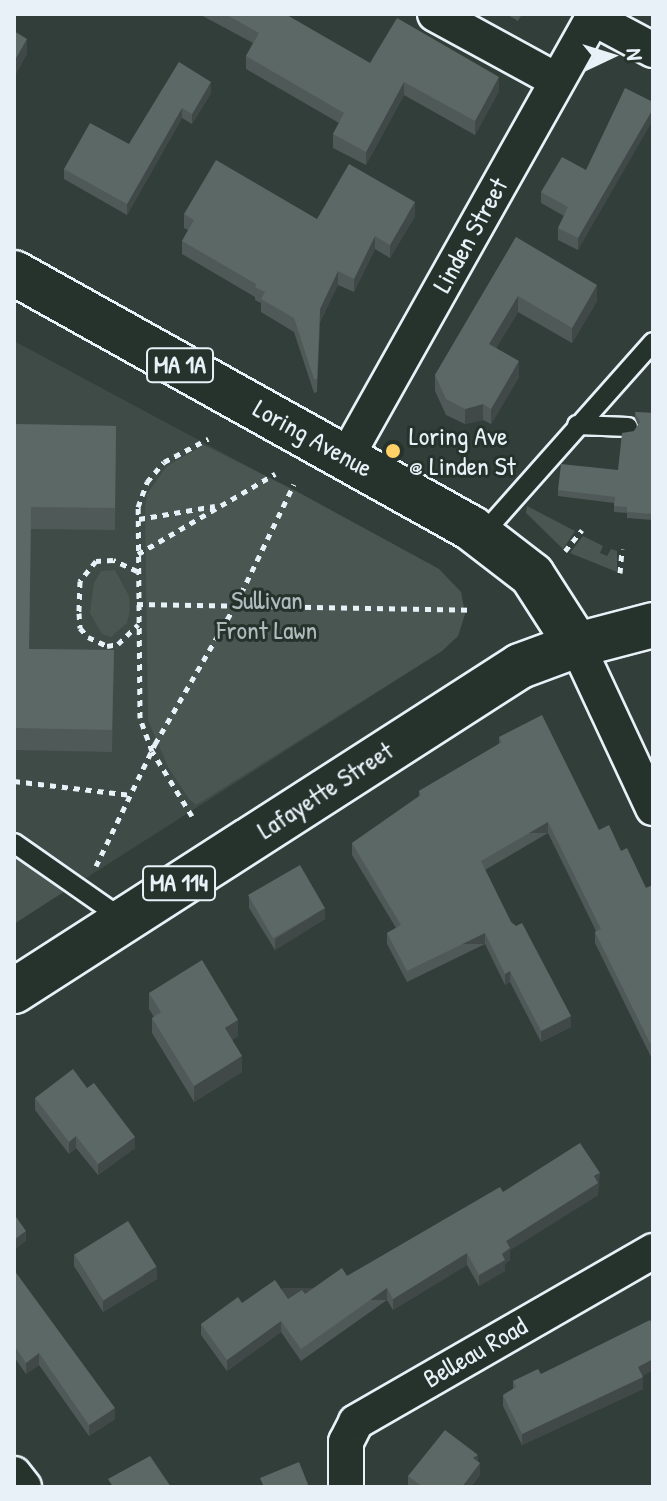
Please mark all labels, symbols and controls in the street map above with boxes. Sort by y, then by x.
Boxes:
north arrow [571,16,651,96]
text: N [620,47,650,61]
street label: Linden Street [426,172,514,298]
road number: MA 1A [146,345,214,385]
street label: Loring Avenue [248,393,378,483]
place label: Loring Ave @ Linden St [409,420,516,482]
marker: Loring Ave @ Linden St [384,442,402,460]
park label: Sullivan Front Lawn [217,584,317,646]
street label: Lafayette Street [251,735,399,845]
road number: MA 114 [141,863,217,903]
street label: Belleau Road [418,1310,532,1394]

